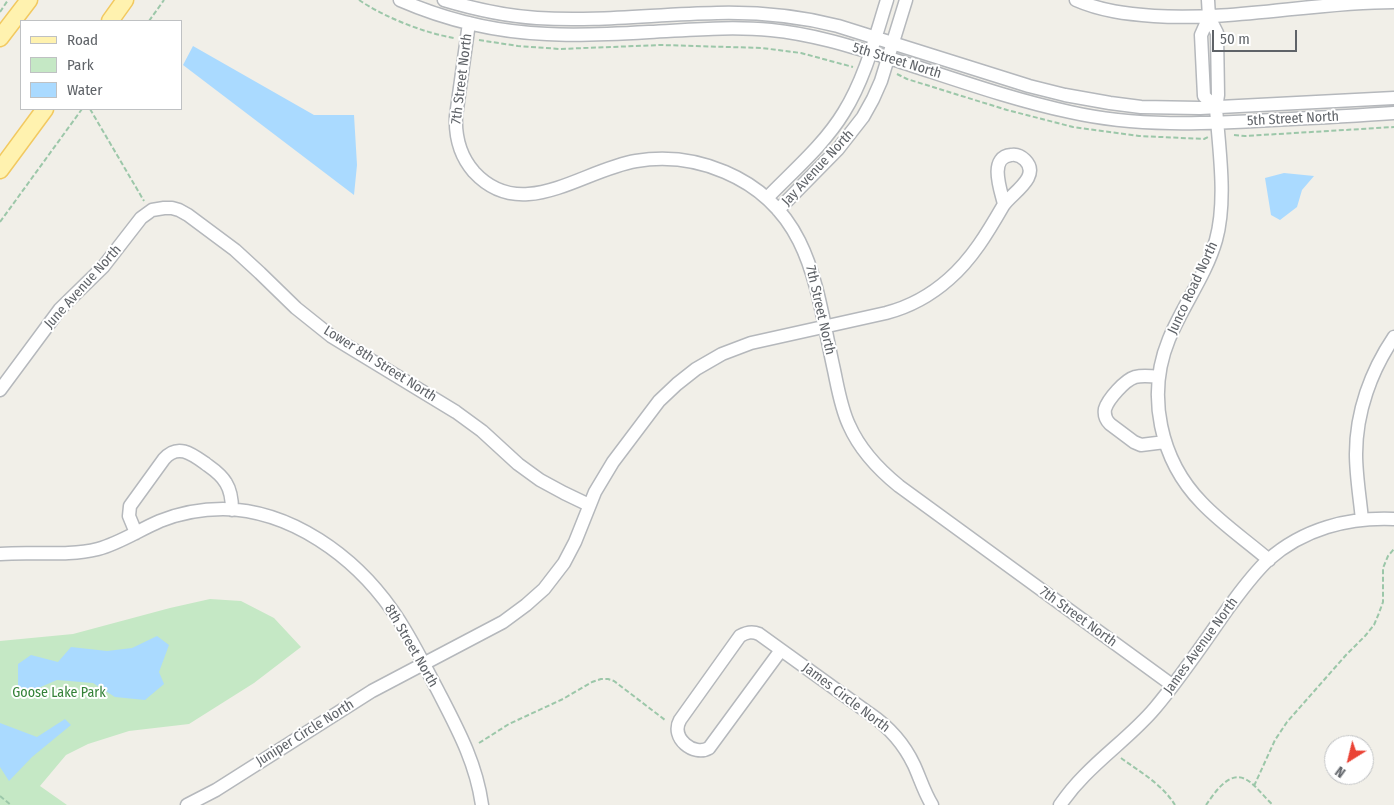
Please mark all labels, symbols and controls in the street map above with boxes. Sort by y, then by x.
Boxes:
legend [20,20,182,110]
scale bar [1214,20,1299,52]
text: 50 m [1220,30,1250,48]
text: Road [67,31,98,49]
street label: 7th Street North [448,33,476,125]
street label: 5th Street North [851,40,943,82]
text: Park [67,56,94,74]
text: Water [67,81,102,99]
street label: 5th Street North [1247,108,1339,130]
street label: Jay Avenue North [778,126,858,210]
street label: Junco Road North [1164,239,1222,337]
street label: June Avenue North [41,242,125,332]
street label: 7th Street North [802,264,838,356]
street label: Lower 8th Street North [320,322,440,406]
street label: 7th Street North [1036,583,1120,651]
street label: James Avenue North [1160,594,1242,698]
street label: 8th Street North [381,602,441,690]
street label: James Circle North [799,660,893,736]
park label: Goose Lake Park [12,685,106,701]
street label: Juniper Circle North [253,696,357,770]
north arrow [1324,735,1374,785]
text: N [1332,762,1349,781]

